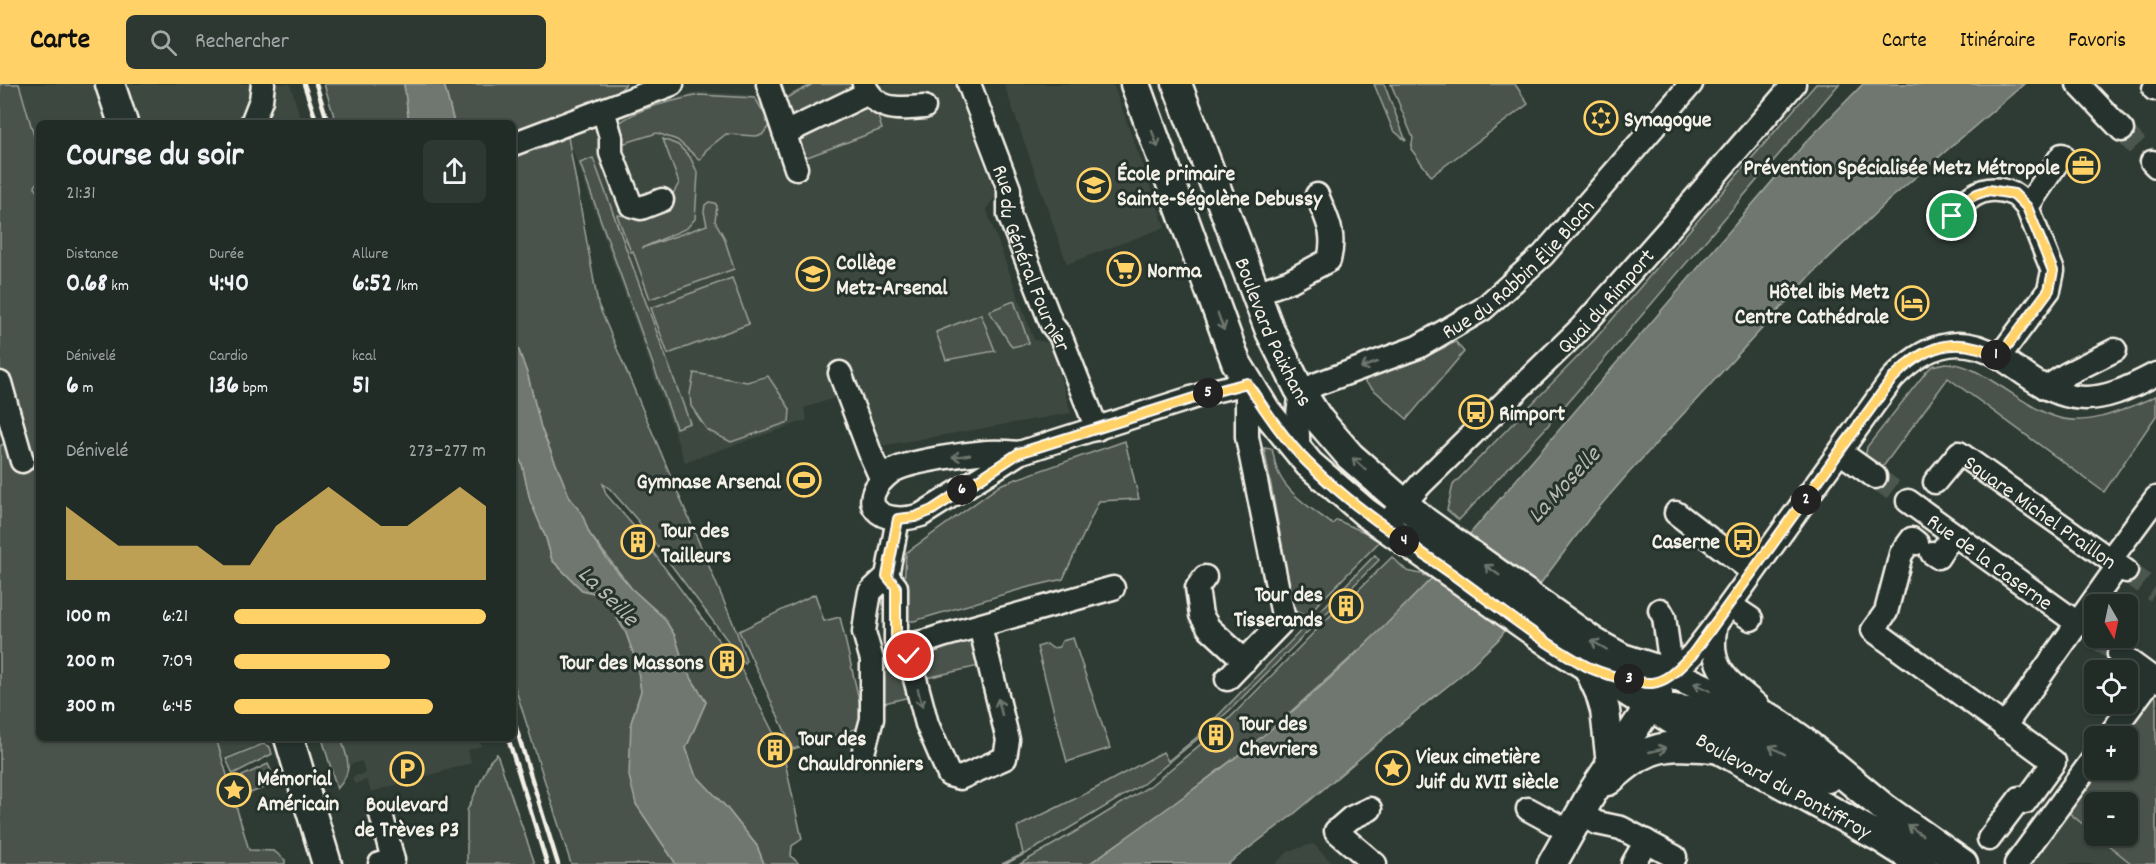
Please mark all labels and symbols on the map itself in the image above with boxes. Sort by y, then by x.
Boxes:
synagogue icon: Synagogue [1583,100,1619,136]
place label: Synagogue [1624,106,1712,137]
one-way arrow [1150,129,1161,148]
office icon: Prévention Spécialisée Metz Métropole [2065,148,2101,184]
place label: Prévention Spécialisée Metz Métropole [1744,154,2060,185]
place label: École primaire Sainte-Ségolène Debussy [1117,160,1323,216]
street label: Rue du Général Fournier [982,161,1077,357]
school or university icon: École primaire Sainte-Ségolène Debussy [1076,167,1112,203]
pin [1926,190,1977,241]
street label: Rue du Rabbin Élie Bloch [1437,194,1604,349]
street label: Quai du Rimport [1551,243,1663,362]
place label: Collège Metz-Arsenal [836,249,948,305]
supermarket icon: Norma [1106,251,1142,287]
street label: Boulevard Paixhans [1225,254,1318,414]
school or university icon: Collège Metz-Arsenal [795,256,831,292]
place label: Norma [1147,257,1202,288]
place label: Hôtel ibis Metz Centre Cathédrale [1735,278,1890,334]
hotel icon: Hôtel ibis Metz Centre Cathédrale [1894,285,1930,321]
one-way arrow [1216,313,1227,331]
pin: 1 [1981,340,2011,370]
one-way arrow [1360,360,1379,371]
pin: 5 [1193,378,1223,408]
bus stop icon: Rimport [1458,394,1494,430]
place label: Rimport [1499,400,1566,431]
water label: La Moselle [1521,439,1611,532]
street label: Square Michel Praillon [1956,449,2122,579]
one-way arrow [952,451,971,462]
one-way arrow [1352,457,1367,471]
sports icon: Gymnase Arsenal [786,462,822,498]
place label: Gymnase Arsenal [637,468,782,499]
pin: 6 [947,475,977,505]
pin: 2 [1791,485,1821,515]
street label: Rue de la Caserne [1919,507,2058,620]
place label: Tour des Tailleurs [661,517,731,573]
bus stop icon: Caserne [1725,522,1761,558]
building icon: Tour des Tailleurs [620,524,656,560]
pin: 4 [1389,526,1419,556]
place label: Caserne [1652,528,1720,559]
water label: La Seille [569,559,646,636]
one-way arrow [1485,563,1501,576]
place label: Tour des Tisserands [1234,581,1323,637]
building icon: Tour des Tisserands [1328,588,1364,624]
north arrow [2084,594,2138,648]
pin [883,630,934,681]
one-way arrow [1591,639,1608,651]
building icon: Tour des Massons [709,643,745,679]
place label: Tour des Massons [559,649,704,680]
pin: 3 [1614,664,1644,694]
one-way arrow [1694,681,1712,693]
one-way arrow [915,689,927,708]
one-way arrow [993,698,1005,717]
place label: Tour des Chevriers [1239,710,1318,766]
building icon: Tour des Chevriers [1198,717,1234,753]
place label: Tour des Chauldronniers [798,725,924,781]
street label: Boulevard du Pontiffroy [1689,726,1877,849]
building icon: Tour des Chauldronniers [757,732,793,768]
place label: Vieux cimetière Juif du XVII siècle [1416,743,1559,799]
one-way arrow [1648,744,1667,755]
one-way arrow [1768,744,1786,755]
place icon: Vieux cimetière Juif du XVII siècle [1375,750,1411,786]
parking icon: Boulevard de Trèves P3 [389,751,425,787]
place label: Mémorial Américain [257,765,339,821]
place icon: Mémorial Américain [216,772,252,808]
place label: Boulevard de Trèves P3 [355,791,459,847]
one-way arrow [1907,824,1924,836]

